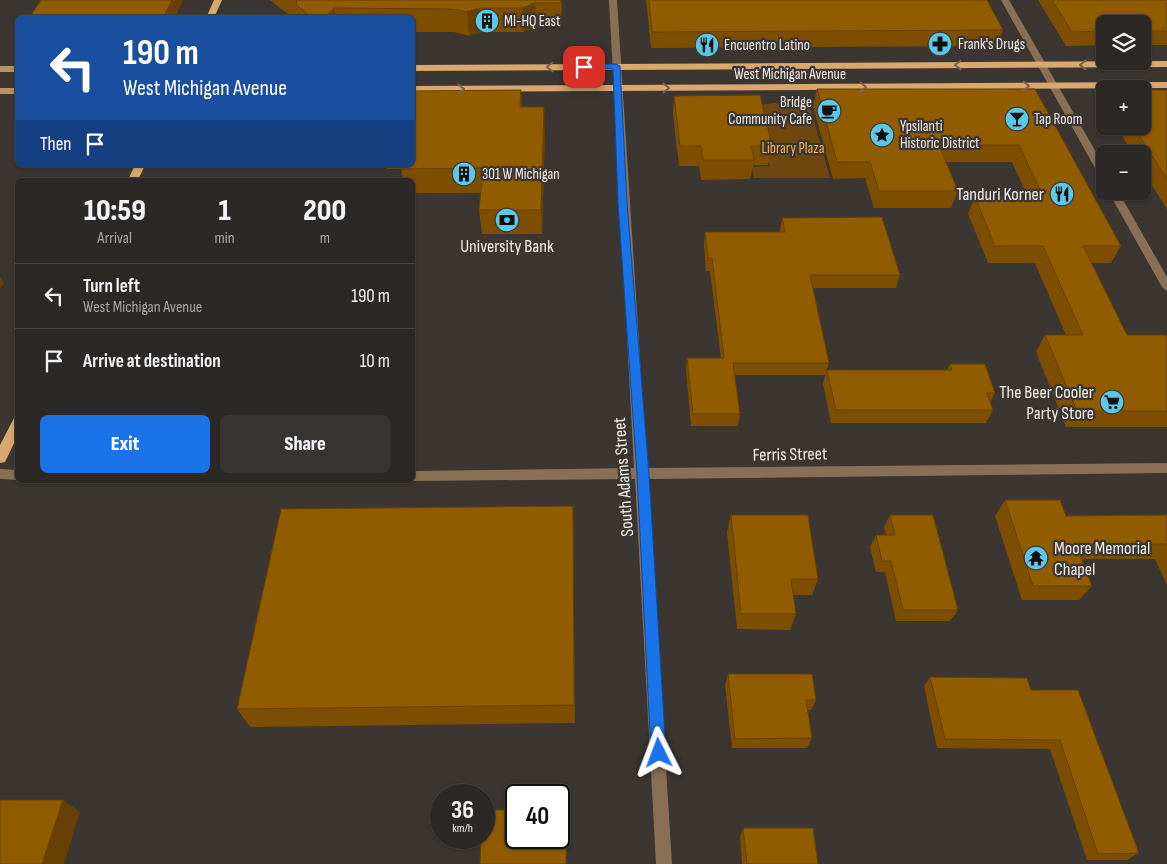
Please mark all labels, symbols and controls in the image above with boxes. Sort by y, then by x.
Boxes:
building icon: MI-HQ East [474,8,500,34]
place label: MI-HQ East [504,12,561,31]
map controls [1096,15,1151,200]
button: layers [1096,15,1151,70]
pharmacy icon: Frank's Drugs [927,31,953,57]
text: 190 m [123,32,199,75]
restaurant icon: Encuentro Latino [694,32,720,58]
icon: left [40,35,105,100]
place label: Frank's Drugs [958,35,1025,54]
place label: Encuentro Latino [724,36,810,55]
pin [563,46,605,88]
icon: arrive [570,53,598,81]
one-way arrow [953,60,961,70]
one-way arrow [1079,60,1087,70]
one-way arrow [546,62,554,72]
street label: West Michigan Avenue [734,65,846,84]
text: West Michigan Avenue [123,75,287,102]
button: + [1096,80,1151,135]
one-way arrow [1022,81,1030,91]
one-way arrow [860,82,868,92]
one-way arrow [662,83,670,93]
one-way arrow [458,84,465,94]
place label: Bridge Community Cafe [728,93,812,129]
cafe icon: Bridge Community Cafe [816,98,842,124]
bar icon: Tap Room [1004,106,1030,132]
place label: Tap Room [1034,110,1082,129]
place label: Ypsilanti Historic District [900,117,980,153]
place icon: Ypsilanti Historic District [869,122,895,148]
icon: arrive [81,130,109,158]
text: Then [40,133,71,156]
park label: Library Plaza [761,139,825,158]
button: − [1096,145,1151,200]
building icon: 301 W Michigan [451,161,477,187]
place label: 301 W Michigan [482,165,560,184]
restaurant icon: Tanduri Korner [1049,181,1075,207]
place label: Tanduri Korner [956,184,1044,205]
text: 10:59 [84,193,146,229]
text: 1 [218,193,231,229]
text: 200 [303,193,346,229]
bank icon: University Bank [494,207,520,233]
text: Arrival [98,229,132,248]
text: min [215,229,235,248]
text: m [320,229,330,248]
place label: University Bank [460,236,554,257]
text: Turn left [83,275,140,298]
icon: left [40,282,68,310]
text: 190 m [351,285,390,308]
text: West Michigan Avenue [83,298,202,317]
icon: arrive [40,347,68,375]
text: Arrive at destination [83,350,221,373]
text: 10 m [360,350,390,373]
place label: The Beer Cooler Party Store [999,382,1094,424]
supermarket icon: The Beer Cooler Party Store [1099,389,1125,415]
button: Exit [40,415,210,473]
button: Share [220,415,390,473]
street label: South Adams Street [609,416,638,537]
street label: Ferris Street [752,443,828,466]
place label: Moore Memorial Chapel [1054,538,1150,580]
temple icon: Moore Memorial Chapel [1023,545,1049,571]
position arrow [632,726,684,778]
speed limit sign: 40 [505,784,570,849]
text: 36 [451,795,474,826]
text: km/h [452,821,473,836]

